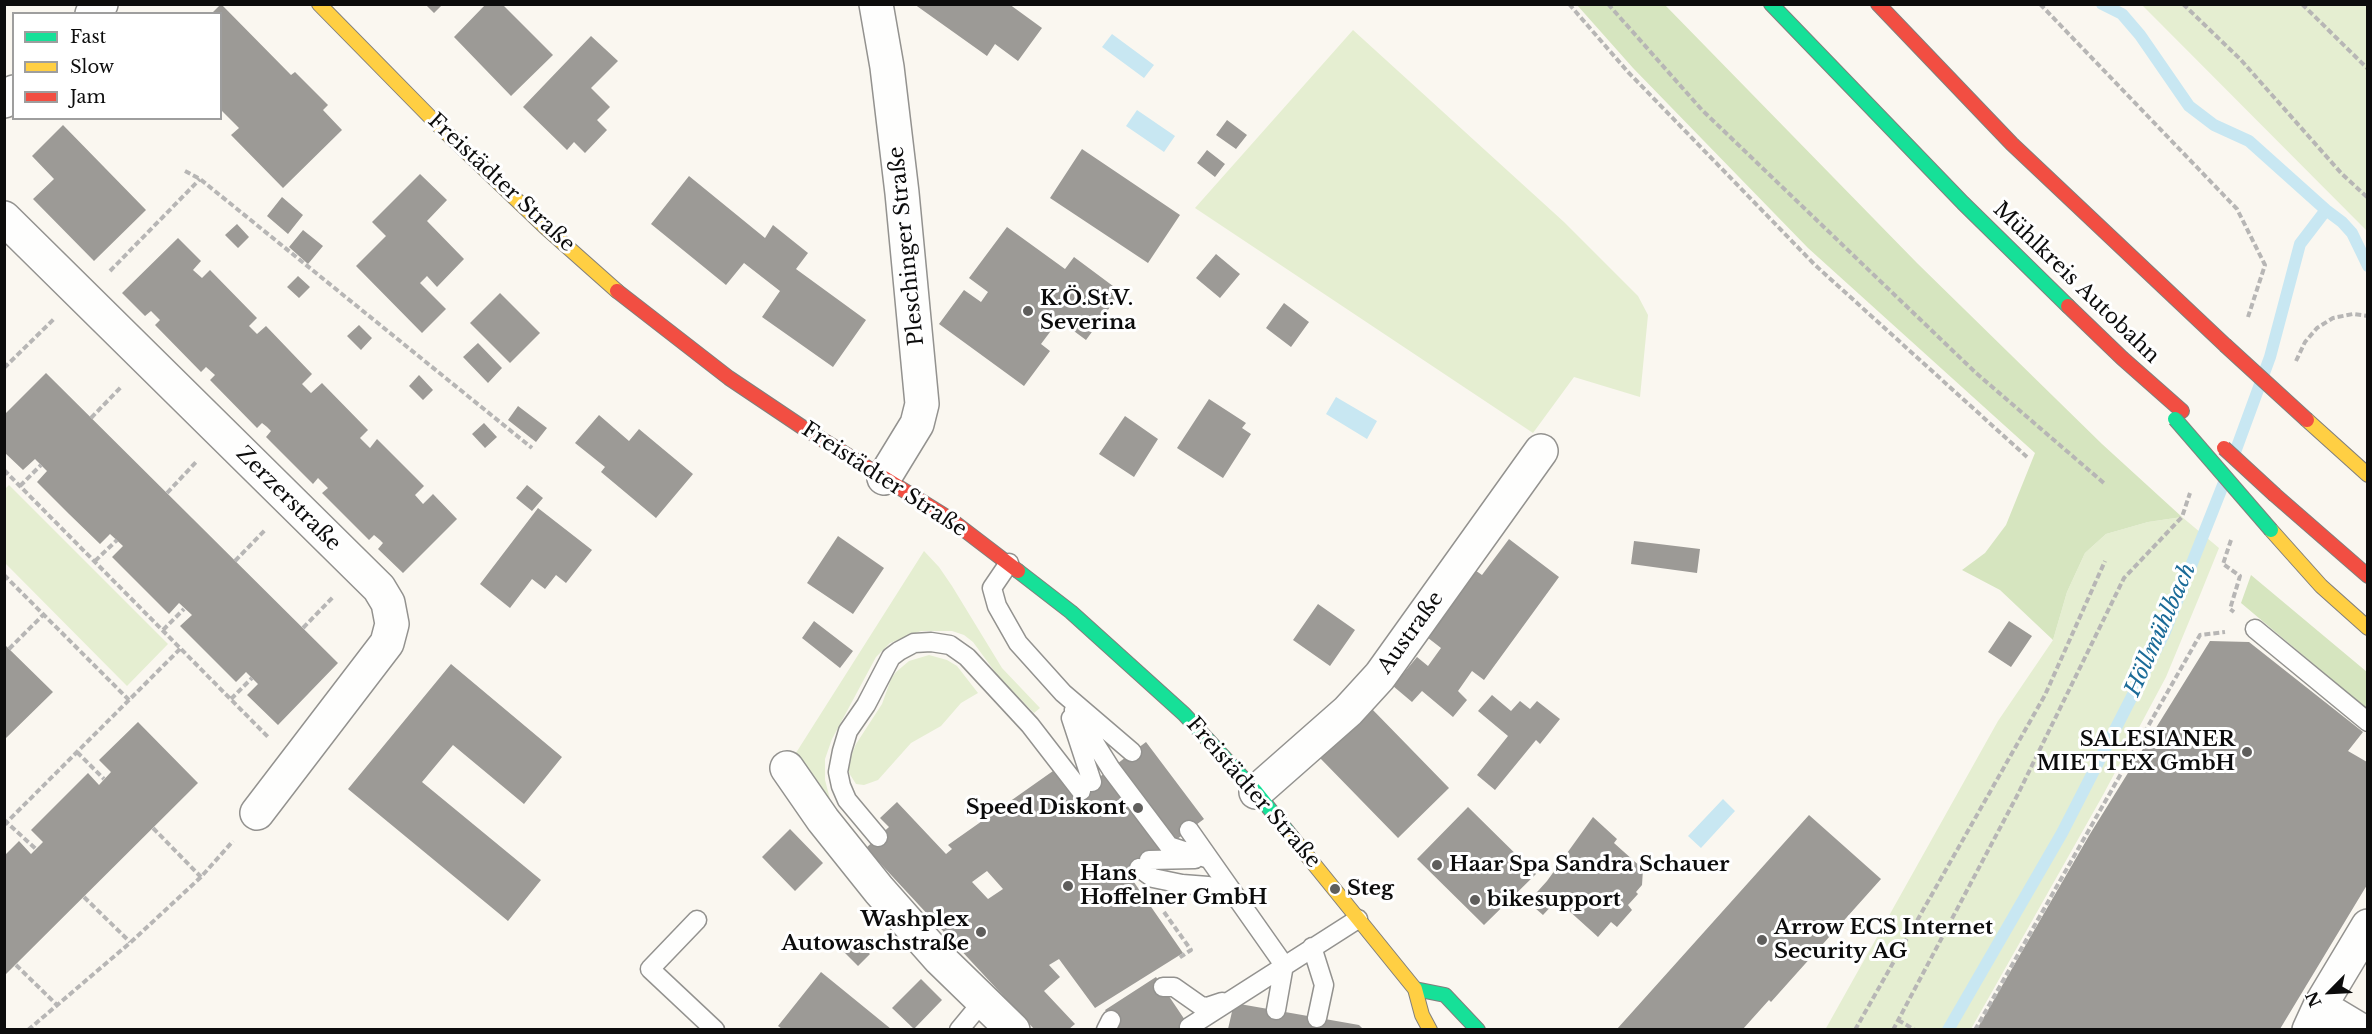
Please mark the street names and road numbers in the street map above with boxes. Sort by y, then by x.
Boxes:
street label: Freistädter Straße [422,108,580,258]
street label: Pleschinger Straße [884,145,930,347]
street label: Mühlkreis Autobahn [1988,197,2164,369]
street label: Freistädter Straße [797,417,971,543]
street label: Zerzerstraße [230,441,346,557]
street label: Austraße [1373,587,1449,679]
street label: Freistädter Straße [1181,712,1325,874]

